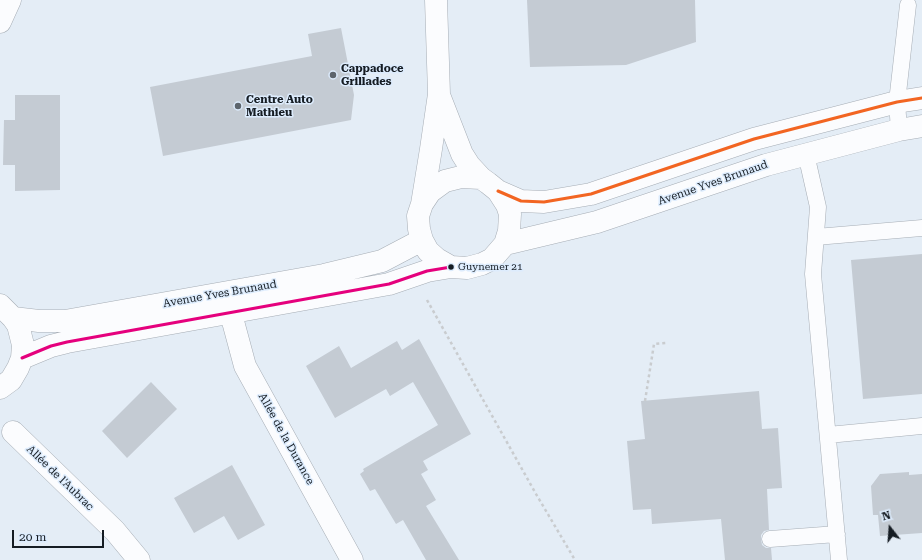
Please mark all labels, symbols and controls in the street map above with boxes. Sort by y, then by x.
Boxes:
place label: Cappadoce Grillades [341,62,404,88]
marker: Cappadoce Grillades [328,70,338,80]
place label: Centre Auto Mathieu [246,93,313,119]
marker: Centre Auto Mathieu [233,101,243,111]
street label: Avenue Yves Brunaud [656,158,770,208]
place label: Guynemer 21 [458,261,523,273]
marker: Guynemer 21 [446,262,456,272]
street label: Avenue Yves Brunaud [162,278,278,310]
street label: Allée de la Durance [255,391,317,487]
street label: Allée de l'Aubrac [24,443,96,513]
north arrow [870,508,910,548]
text: N [880,509,892,524]
scale bar [14,522,106,548]
text: 20 m [19,530,46,544]

